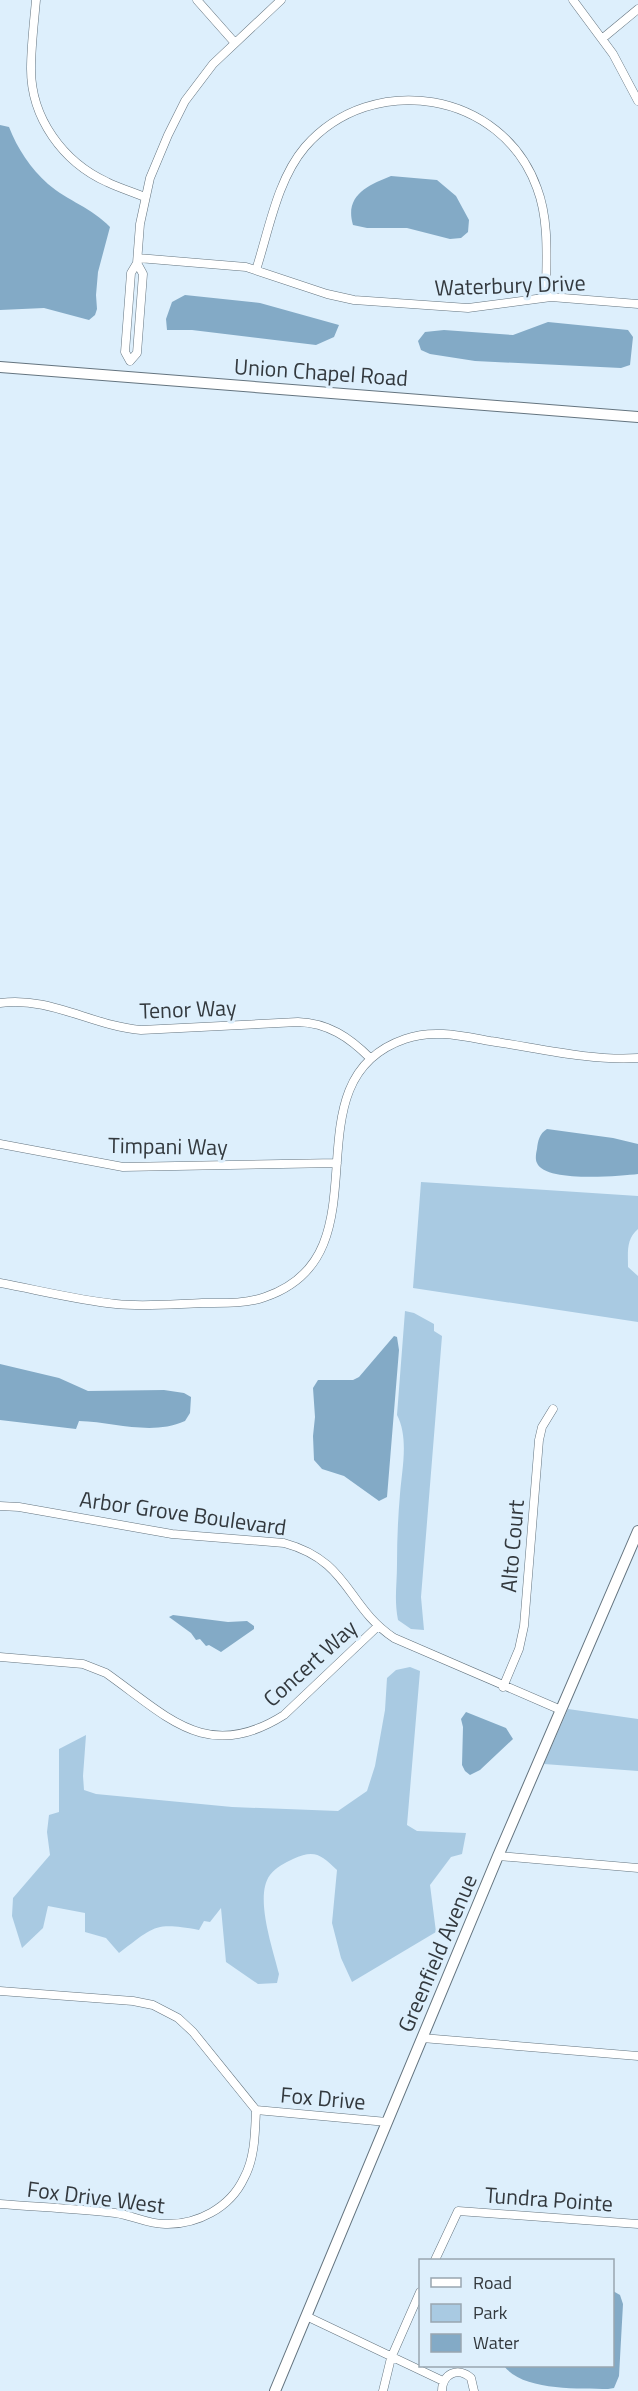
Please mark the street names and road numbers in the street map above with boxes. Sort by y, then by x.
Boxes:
street label: Waterbury Drive [434,265,586,305]
street label: Union Chapel Road [233,349,409,395]
street label: Tenor Way [139,990,238,1028]
street label: Timpani Way [108,1128,228,1164]
street label: Arbor Grove Boulevard [77,1482,289,1544]
street label: Alto Court [491,1498,533,1594]
street label: Concert Way [255,1611,365,1715]
street label: Greenfield Avenue [388,1869,486,2037]
street label: Fox Drive [279,2077,367,2119]
street label: Fox Drive West [25,2172,167,2222]
street label: Tundra Pointe [484,2178,614,2220]

